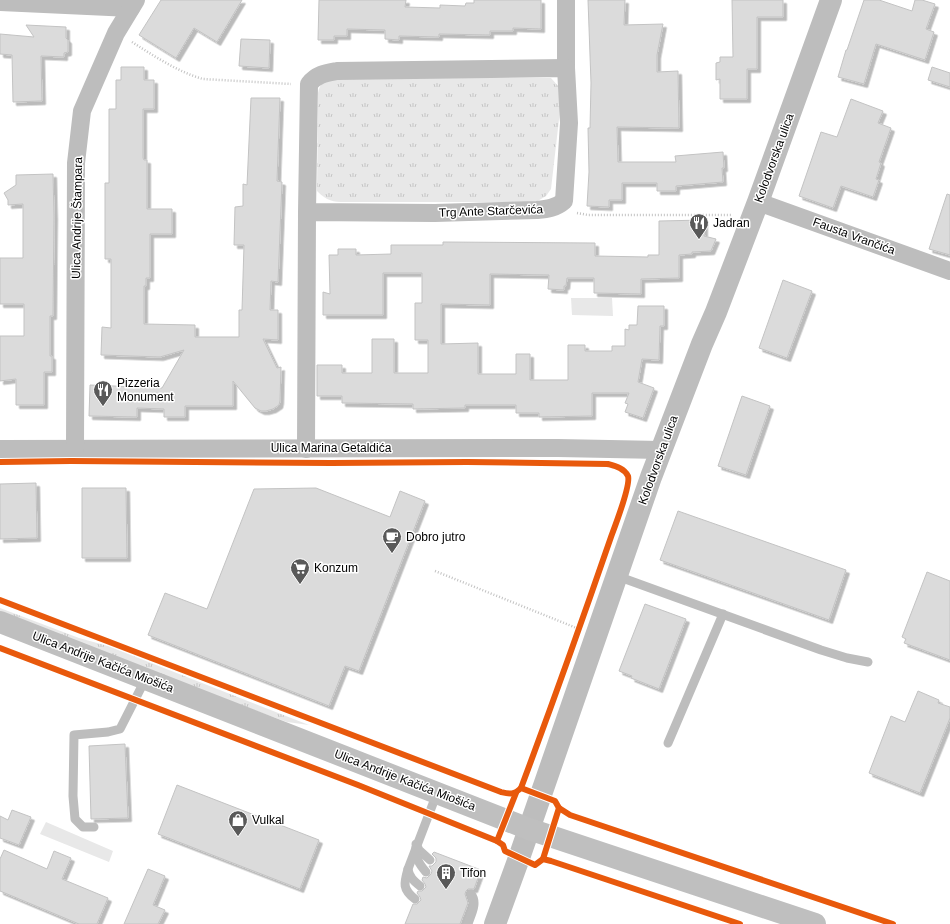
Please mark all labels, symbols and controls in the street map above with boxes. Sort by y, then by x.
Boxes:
street label: Kolodvorska ulica [751,111,797,205]
street label: Ulica Andrije Štampara [68,157,85,279]
street label: Trg Ante Starčevića [439,202,544,220]
restaurant icon: Jadran [688,212,710,240]
street label: Fausta Vrančića [811,215,897,257]
place label: Jadran [713,216,750,230]
place label: Pizzeria Monument [117,376,174,404]
restaurant icon: Pizzeria Monument [92,379,114,407]
street label: Kolodvorska ulica [635,413,681,507]
street label: Ulica Marina Getaldića [271,441,392,455]
cafe icon: Dobro jutro [381,526,403,554]
place label: Dobro jutro [406,530,466,544]
supermarket icon: Konzum [289,557,311,585]
place label: Konzum [314,561,358,575]
street label: Ulica Andrije Kačića Miošića [30,629,176,696]
street label: Ulica Andrije Kačića Miošića [332,747,478,814]
shop icon: Vulkal [227,809,249,837]
place label: Vulkal [252,813,284,827]
building icon: Tifon [435,862,457,890]
place label: Tifon [460,866,486,880]

